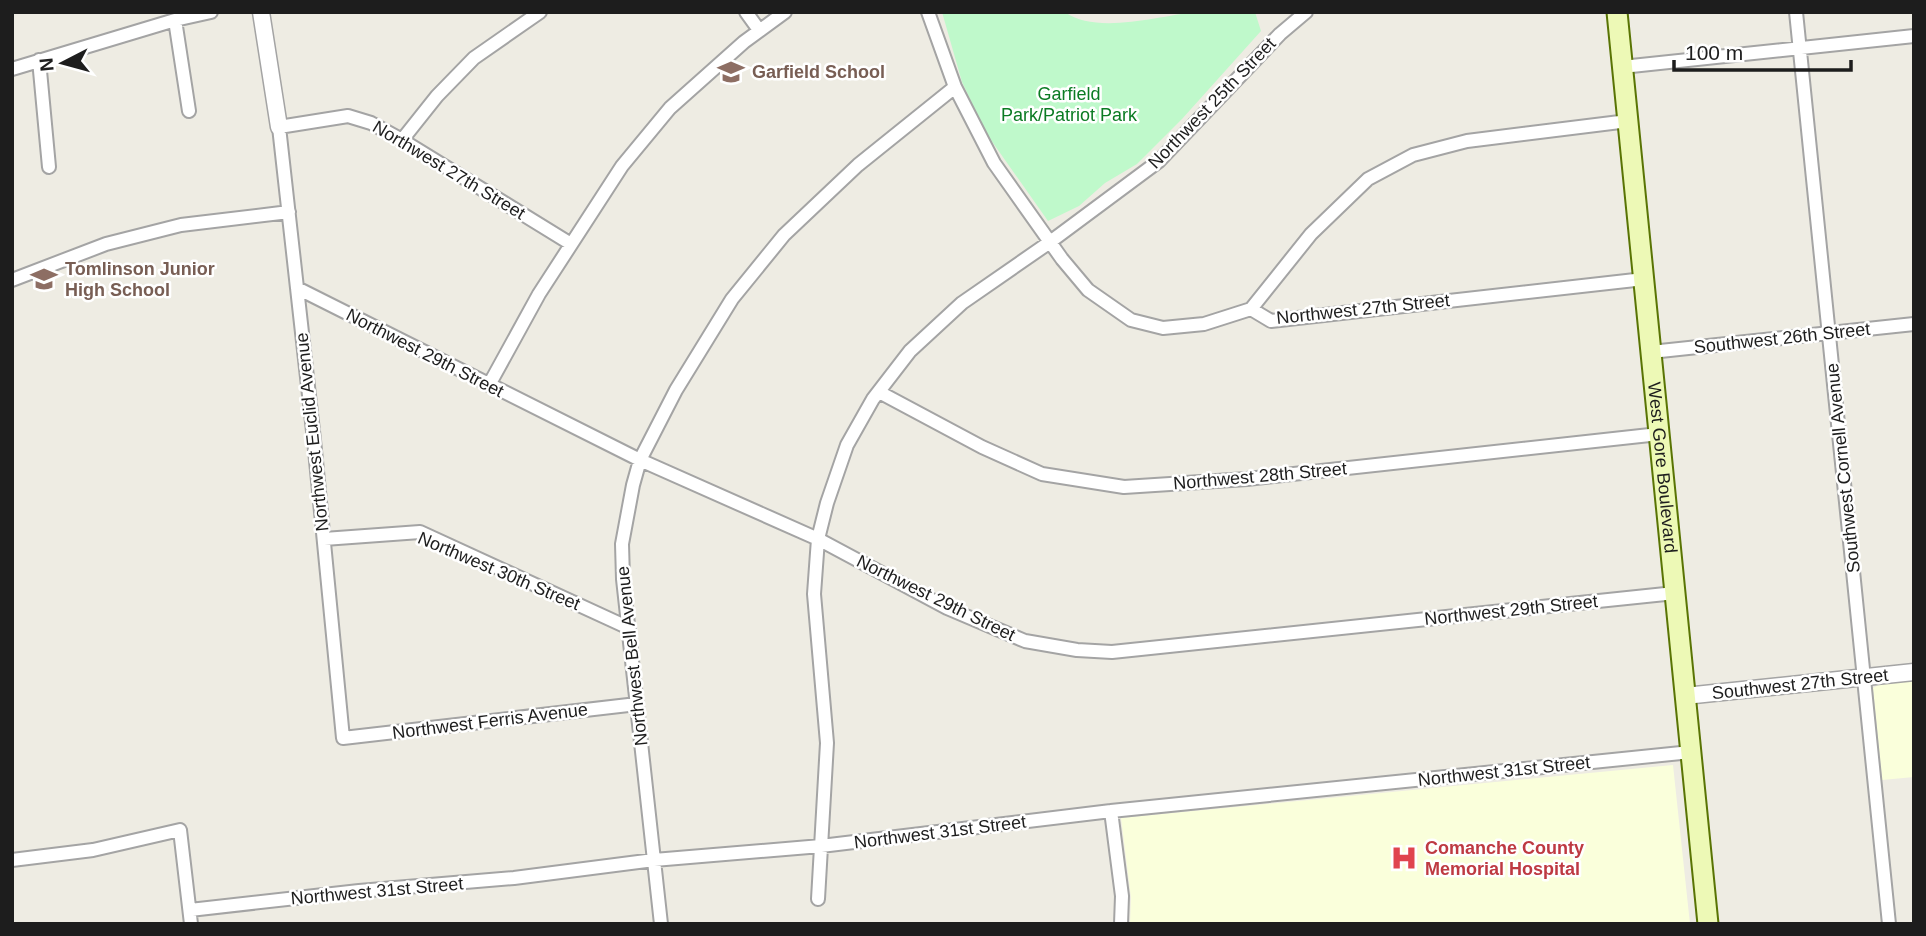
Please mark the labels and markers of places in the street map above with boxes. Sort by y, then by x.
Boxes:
school or university icon: Garfield School [716,57,746,87]
place label: Garfield School [752,62,885,82]
place label: Tomlinson Junior High School [65,259,215,300]
school or university icon: Tomlinson Junior High School [29,264,59,294]
place label: Comanche County Memorial Hospital [1425,838,1584,879]
hospital icon: Comanche County Memorial Hospital [1389,843,1419,873]

